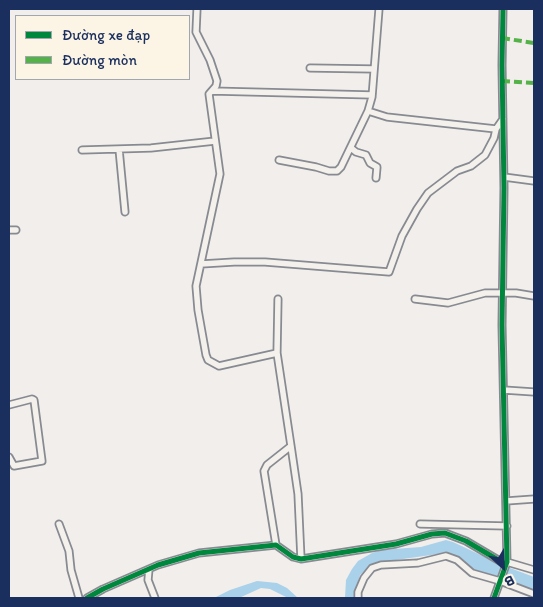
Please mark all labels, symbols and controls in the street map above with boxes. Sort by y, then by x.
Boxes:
legend [15,15,190,80]
text: Đường xe đạp [62,26,150,44]
text: Đường mòn [62,51,137,69]
north arrow [478,542,528,592]
text: B [502,571,517,591]

